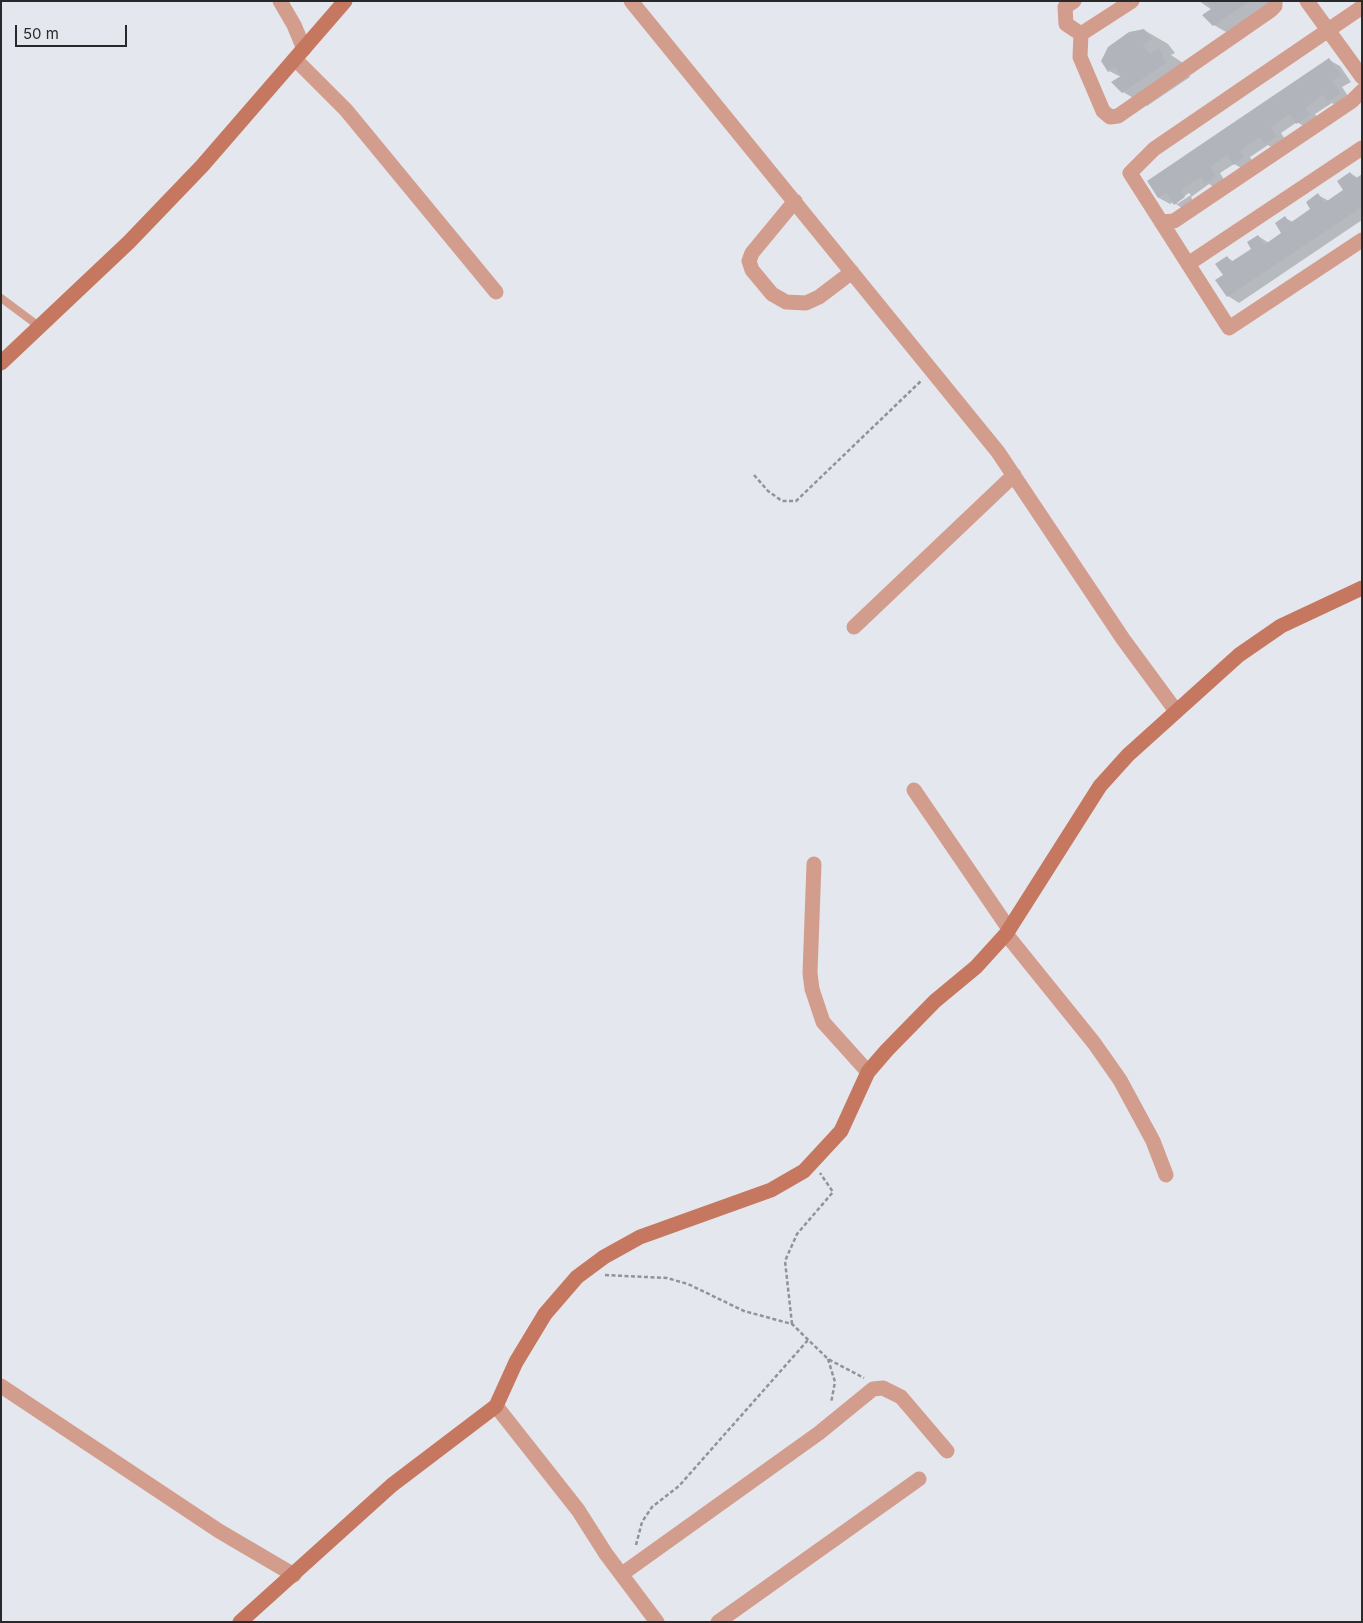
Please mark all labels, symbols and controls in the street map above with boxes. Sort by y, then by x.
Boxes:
scale bar [18,15,130,47]
text: 50 m [23,24,59,43]

